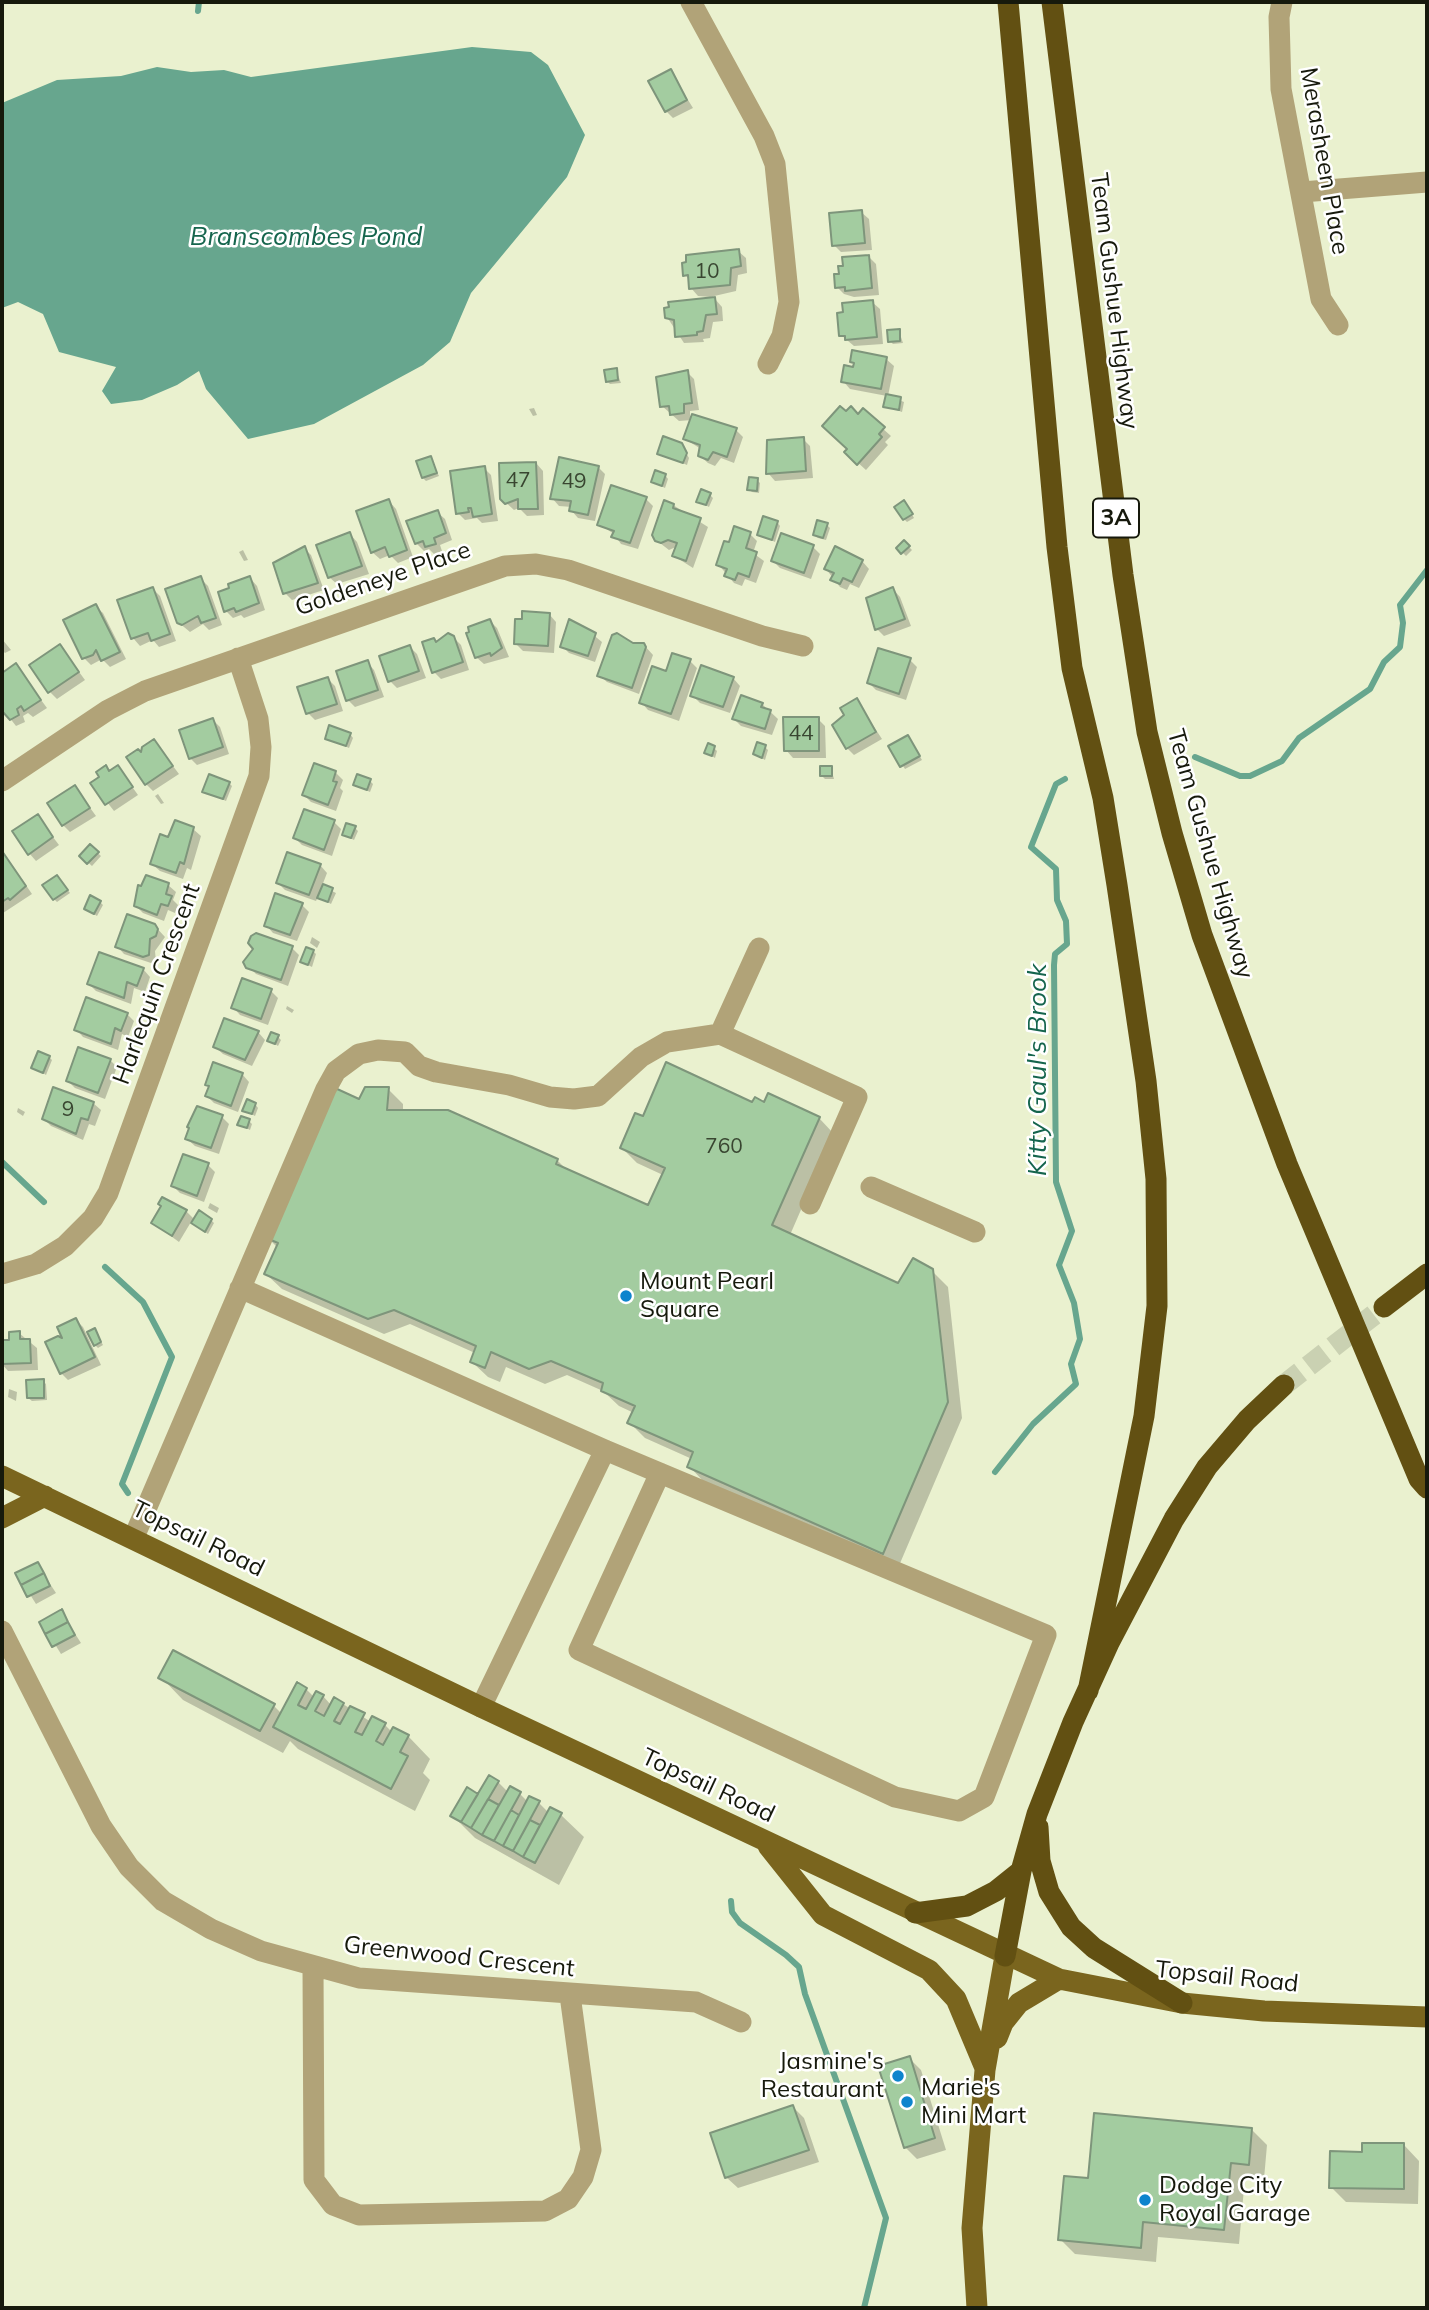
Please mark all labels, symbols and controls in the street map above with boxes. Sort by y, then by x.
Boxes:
street label: Merasheen Place [1293,65,1355,257]
street label: Team Gushue Highway [1084,171,1144,431]
water label: Branscombes Pond [190,221,422,253]
house number: 10 [694,259,720,285]
house number: 47 [505,468,531,494]
house number: 49 [561,469,587,495]
road number: 3A [1093,498,1139,538]
street label: Goldeneye Place [291,535,475,623]
house number: 44 [788,721,814,747]
street label: Team Gushue Highway [1161,726,1259,982]
street label: Harlequin Crescent [107,880,207,1088]
water label: Kitty Gaul's Brook [1022,964,1054,1176]
house number: 9 [62,1097,74,1123]
house number: 760 [705,1134,743,1160]
place label: Mount Pearl Square [640,1268,774,1324]
marker: Mount Pearl Square [618,1288,634,1304]
street label: Topsail Road [127,1495,269,1583]
street label: Topsail Road [637,1743,779,1829]
street label: Greenwood Crescent [342,1931,576,1983]
street label: Topsail Road [1154,1955,1300,1999]
place label: Jasmine's Restaurant [761,2048,884,2104]
marker: Jasmine's Restaurant [890,2068,906,2084]
place label: Marie's Mini Mart [921,2074,1026,2130]
marker: Marie's Mini Mart [899,2094,915,2110]
place label: Dodge City Royal Garage [1159,2172,1310,2228]
marker: Dodge City Royal Garage [1137,2192,1153,2208]

